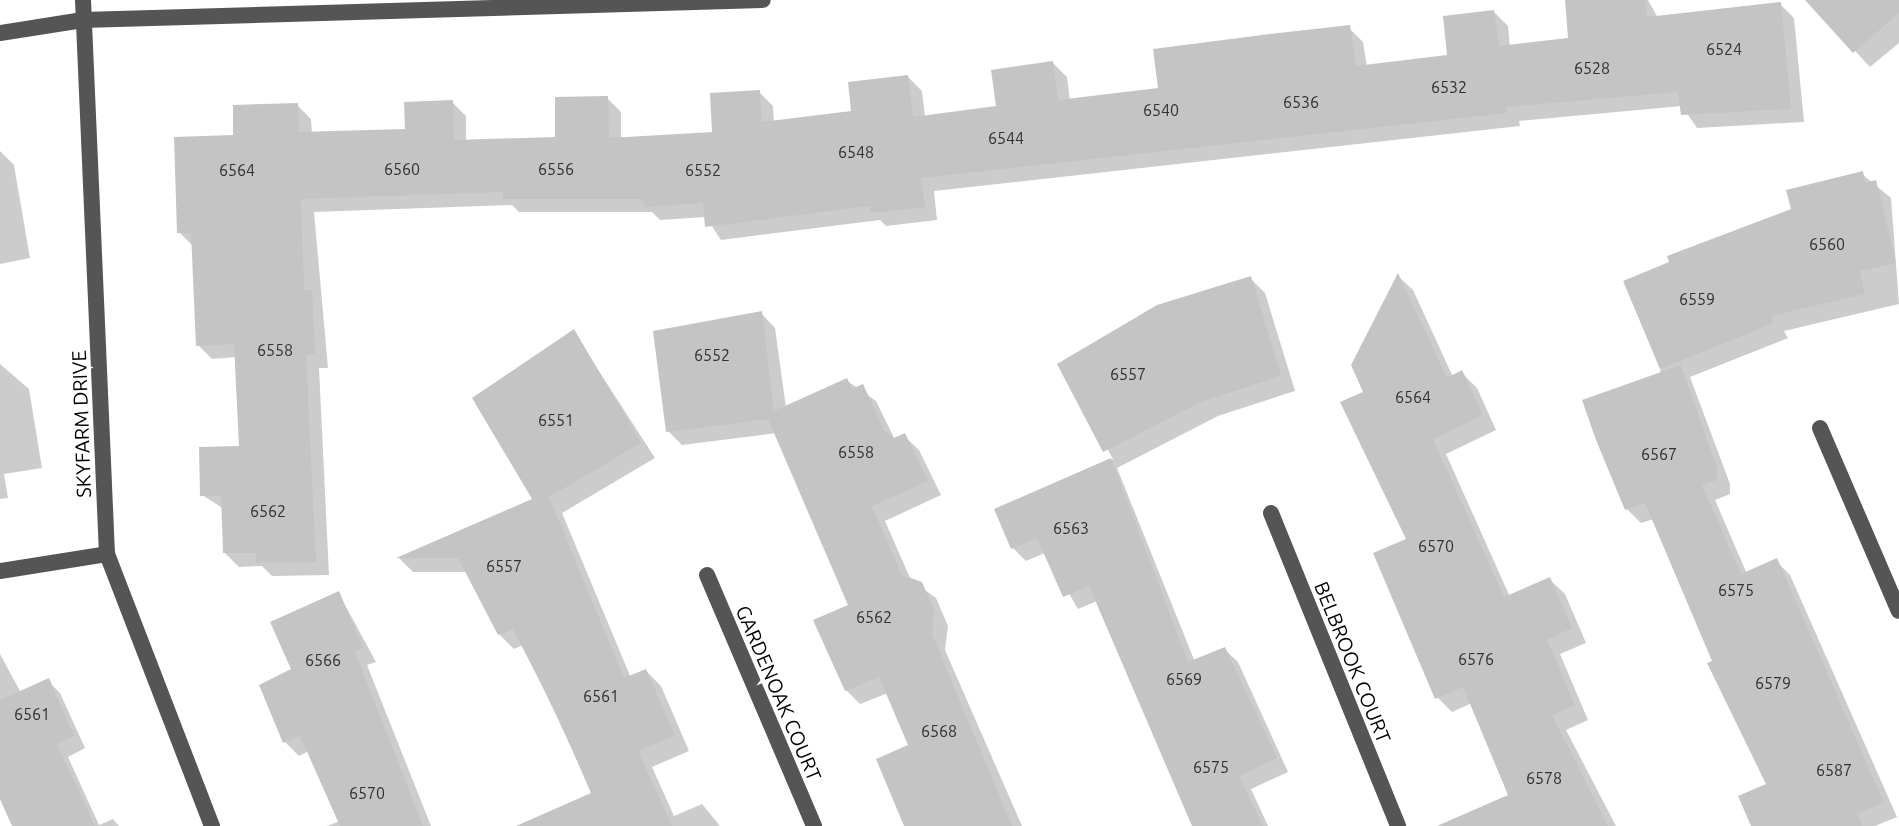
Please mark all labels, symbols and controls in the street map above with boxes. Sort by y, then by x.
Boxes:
house number: 6524 [1706,39,1742,59]
house number: 6528 [1574,58,1610,78]
house number: 6532 [1431,77,1467,97]
house number: 6536 [1283,92,1319,112]
house number: 6540 [1143,100,1179,120]
house number: 6544 [988,128,1024,148]
house number: 6548 [838,142,874,162]
house number: 6560 [384,159,420,179]
house number: 6556 [538,159,574,179]
house number: 6564 [219,160,255,180]
house number: 6552 [685,160,721,180]
house number: 6560 [1809,234,1845,254]
house number: 6559 [1679,289,1715,309]
house number: 6558 [257,340,293,360]
house number: 6552 [694,345,730,365]
street label: SKYFARM DRIVE [66,350,96,498]
house number: 6557 [1110,364,1146,384]
house number: 6564 [1395,387,1431,407]
house number: 6551 [538,410,574,430]
house number: 6558 [838,442,874,462]
house number: 6567 [1641,444,1677,464]
house number: 6562 [250,501,286,521]
house number: 6563 [1053,518,1089,538]
house number: 6570 [1418,536,1454,556]
house number: 6557 [486,556,522,576]
street label: BELBROOK COURT [1310,578,1396,746]
house number: 6575 [1718,580,1754,600]
street label: GARDENOAK COURT [731,602,827,784]
house number: 6562 [856,607,892,627]
house number: 6576 [1458,649,1494,669]
house number: 6566 [305,650,341,670]
house number: 6569 [1166,669,1202,689]
house number: 6579 [1755,673,1791,693]
house number: 6561 [583,686,619,706]
house number: 6561 [14,704,50,724]
house number: 6568 [921,721,957,741]
house number: 6575 [1193,757,1229,777]
house number: 6587 [1816,760,1852,780]
house number: 6578 [1526,768,1562,788]
house number: 6570 [349,783,385,803]

